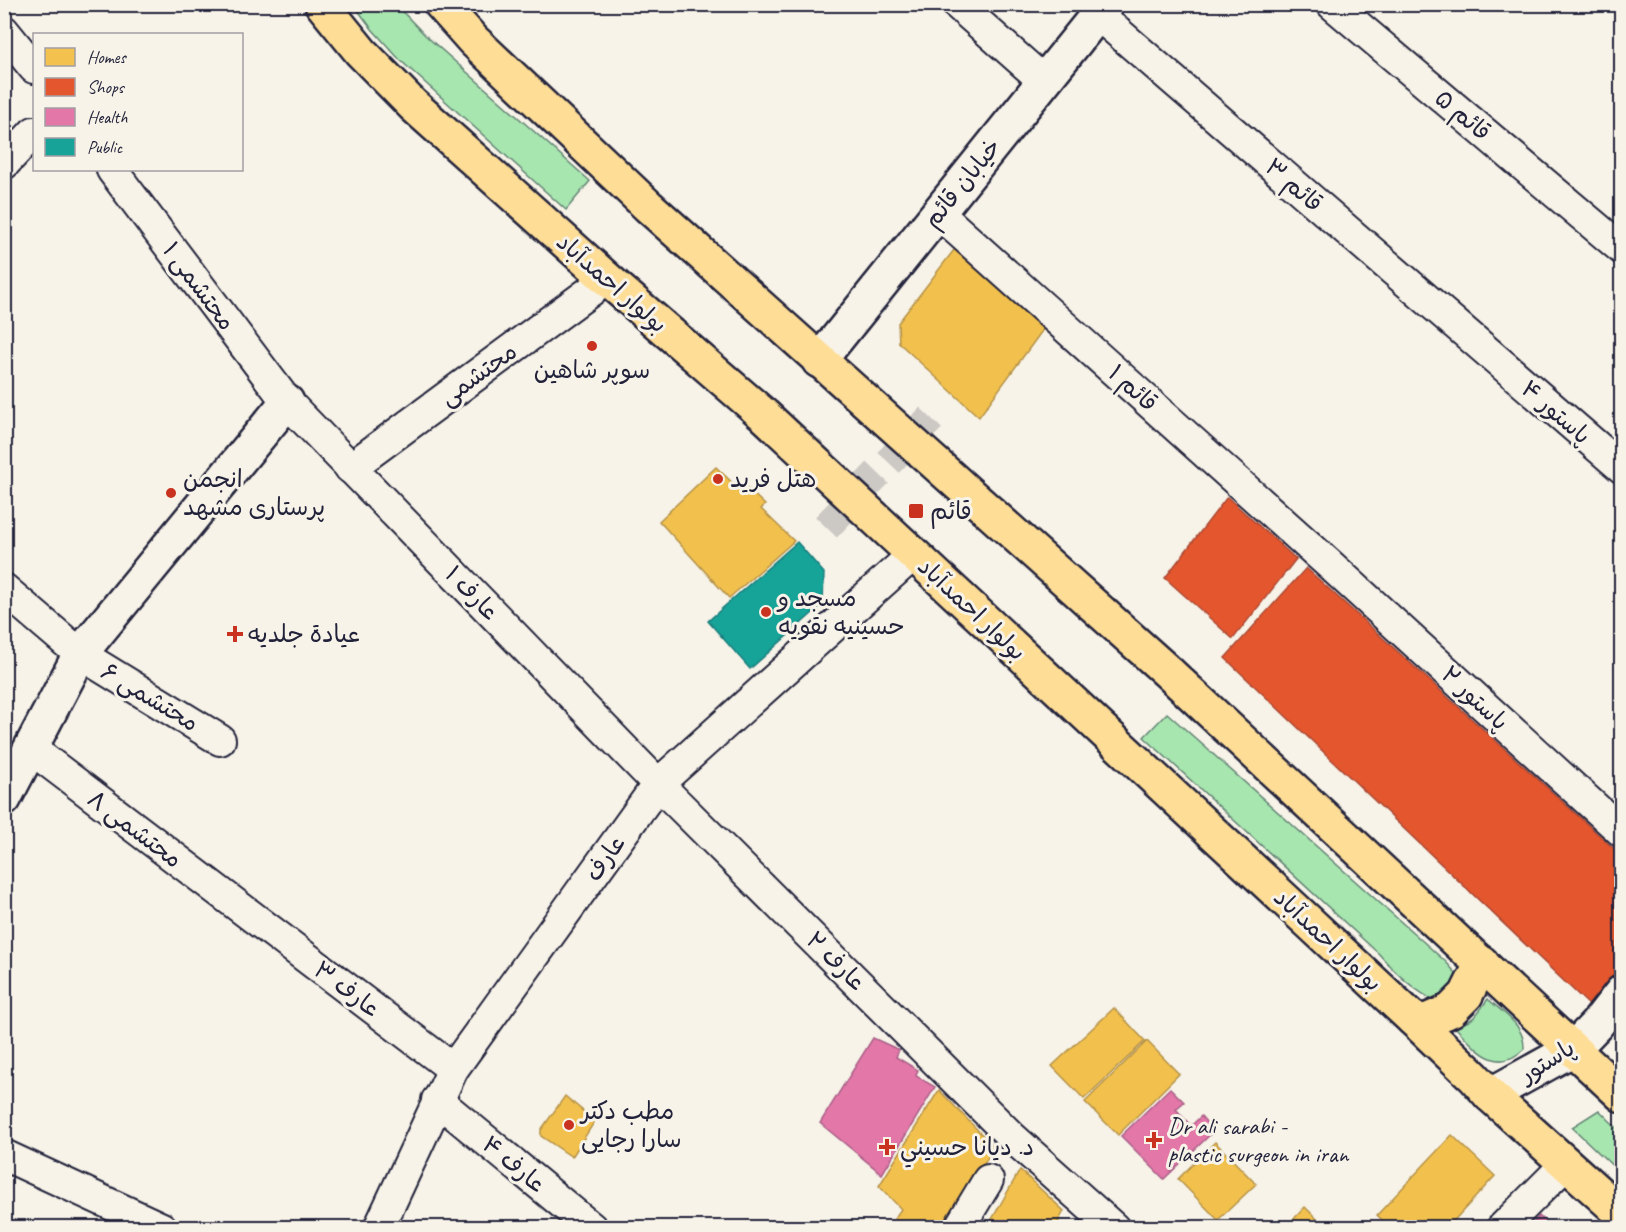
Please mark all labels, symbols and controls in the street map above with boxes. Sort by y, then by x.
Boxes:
legend [33,33,243,171]
text: Homes [87,46,127,68]
text: Shops [87,76,126,98]
street label: قائم ۵ [1427,83,1497,149]
text: Health [87,106,128,128]
street label: خیابان قائم [917,132,1010,236]
text: Public [87,136,124,158]
street label: قائم ۳ [1257,152,1329,221]
street label: بولوار احمدآباد [550,227,674,340]
street label: محتشمی ۱ [156,236,242,336]
street label: محتشمی [433,336,523,412]
marker: سوپر شاهین [585,339,599,353]
place label: سوپر شاهین [534,355,650,385]
street label: قائم ۱ [1100,358,1164,420]
street label: پاستور ۴ [1515,373,1597,451]
place label: انجمن پرستاری مشهد [183,464,325,522]
place label: هتل فرید [730,464,816,494]
marker: هتل فرید [711,472,725,486]
marker: انجمن پرستاری مشهد [164,486,178,500]
place label: قائم [930,496,972,529]
marker: قائم [907,502,925,520]
street label: بولوار احمدآباد [911,551,1033,668]
street label: عارف ۱ [439,559,505,627]
place label: مسجد و حسینیه نقویه [776,583,905,641]
marker: مسجد و حسینیه نقویه [759,605,773,619]
place label: عيادة جلديه [248,619,360,649]
marker: عيادة جلديه [226,625,244,643]
street label: محتشمی ۶ [96,656,204,738]
street label: پاستور ۲ [1435,659,1515,737]
street label: محتشمی ۸ [82,784,188,874]
street label: عارف [578,829,632,887]
street label: بولوار احمدآباد [1267,882,1389,999]
street label: عارف ۲ [800,925,872,997]
street label: عارف ۳ [308,954,386,1024]
street label: پاستور [1512,1033,1580,1090]
place label: مطب دکتر سارا رجایی [579,1096,682,1154]
place label: Dr ali sarabi - plastic surgeon in iran [1168,1111,1349,1169]
marker: مطب دکتر سارا رجایی [562,1118,576,1132]
street label: عارف ۴ [476,1129,552,1199]
marker: Dr ali sarabi - plastic surgeon in iran [1145,1131,1163,1149]
place label: د. ديانا حسيني [900,1132,1034,1168]
marker: د. ديانا حسيني [878,1138,896,1156]

